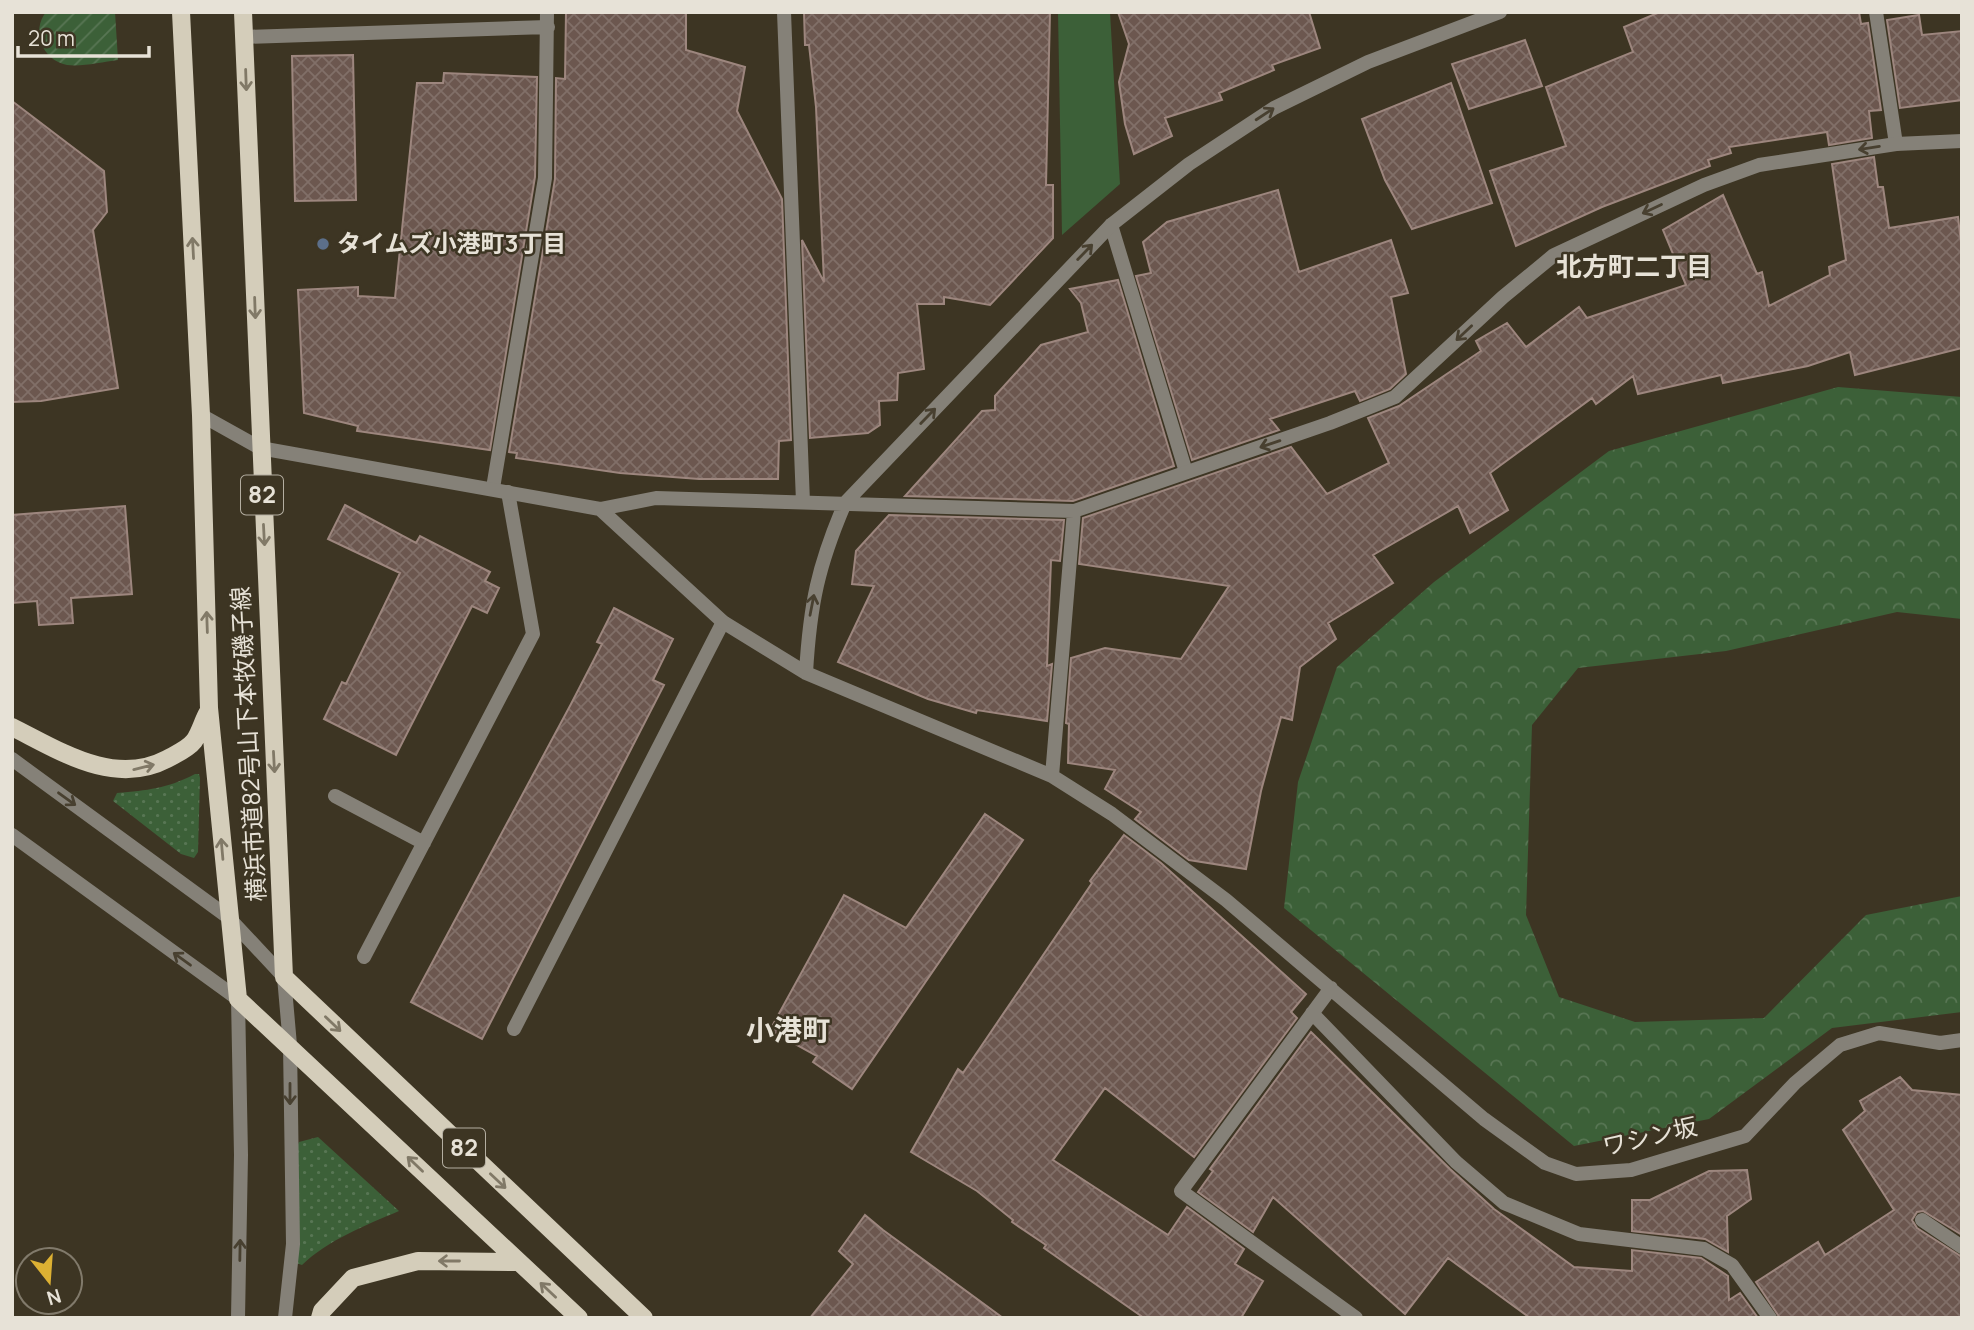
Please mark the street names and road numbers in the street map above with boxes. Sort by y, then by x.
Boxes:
road number: 82 [241,475,283,514]
street label: 横浜市道82号山下本牧磯子線 [223,586,272,903]
street label: ワシン坂 [1599,1109,1700,1162]
road number: 82 [443,1128,485,1168]

